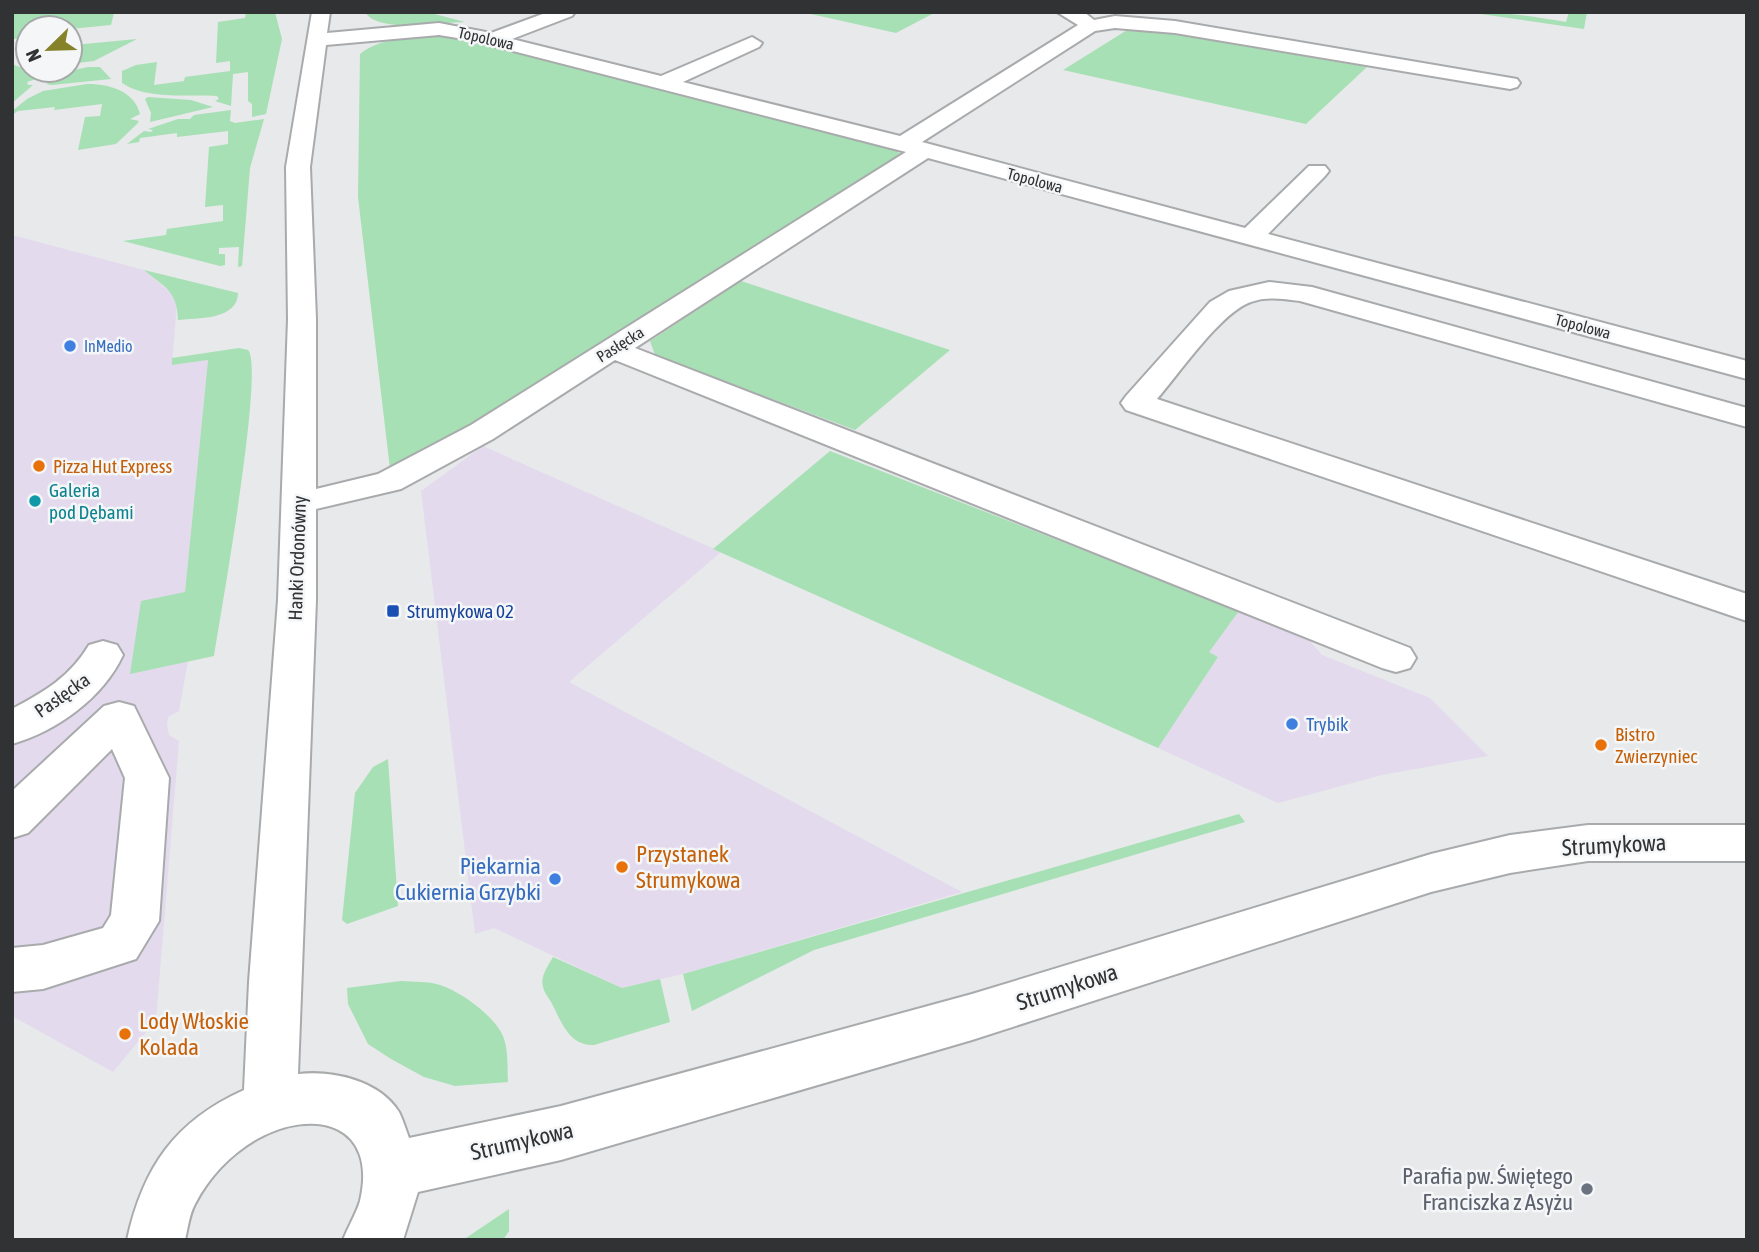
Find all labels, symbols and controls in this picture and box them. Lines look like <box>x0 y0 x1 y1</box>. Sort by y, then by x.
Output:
north arrow <box>14 14 84 84</box>
street label: Topolowa <box>456 23 516 54</box>
text: N <box>21 46 46 65</box>
street label: Topolowa <box>1005 164 1065 197</box>
street label: Topolowa <box>1553 310 1613 343</box>
street label: Pasłęcka <box>593 323 647 366</box>
place label: InMedio <box>84 337 133 355</box>
marker: InMedio <box>62 338 78 354</box>
place label: Pizza Hut Express <box>53 455 172 477</box>
marker: Pizza Hut Express <box>31 458 47 474</box>
place label: Galeria pod Dębami <box>49 479 134 523</box>
marker: Galeria pod Dębami <box>27 493 43 509</box>
street label: Hanki Ordonówny <box>284 495 310 621</box>
place label: Strumykowa 02 <box>407 600 514 622</box>
marker: Strumykowa 02 <box>385 603 401 619</box>
street label: Pasłęcka <box>30 668 94 722</box>
place label: Trybik <box>1306 713 1349 735</box>
marker: Trybik <box>1284 716 1300 732</box>
place label: Bistro Zwierzyniec <box>1615 723 1698 767</box>
marker: Bistro Zwierzyniec <box>1593 737 1609 753</box>
street label: Strumykowa <box>1561 829 1667 861</box>
place label: Przystanek Strumykowa <box>636 841 741 893</box>
place label: Piekarnia Cukiernia Grzybki <box>395 853 541 905</box>
marker: Przystanek Strumykowa <box>614 859 630 875</box>
marker: Piekarnia Cukiernia Grzybki <box>547 871 563 887</box>
street label: Strumykowa <box>1013 958 1121 1016</box>
place label: Lody Włoskie Kolada <box>139 1008 249 1060</box>
marker: Lody Włoskie Kolada <box>117 1026 133 1042</box>
street label: Strumykowa <box>468 1117 576 1165</box>
place label: Parafia pw. Świętego Franciszka z Asyżu <box>1402 1163 1573 1215</box>
marker: Parafia pw. Świętego Franciszka z Asyżu <box>1579 1181 1595 1197</box>

